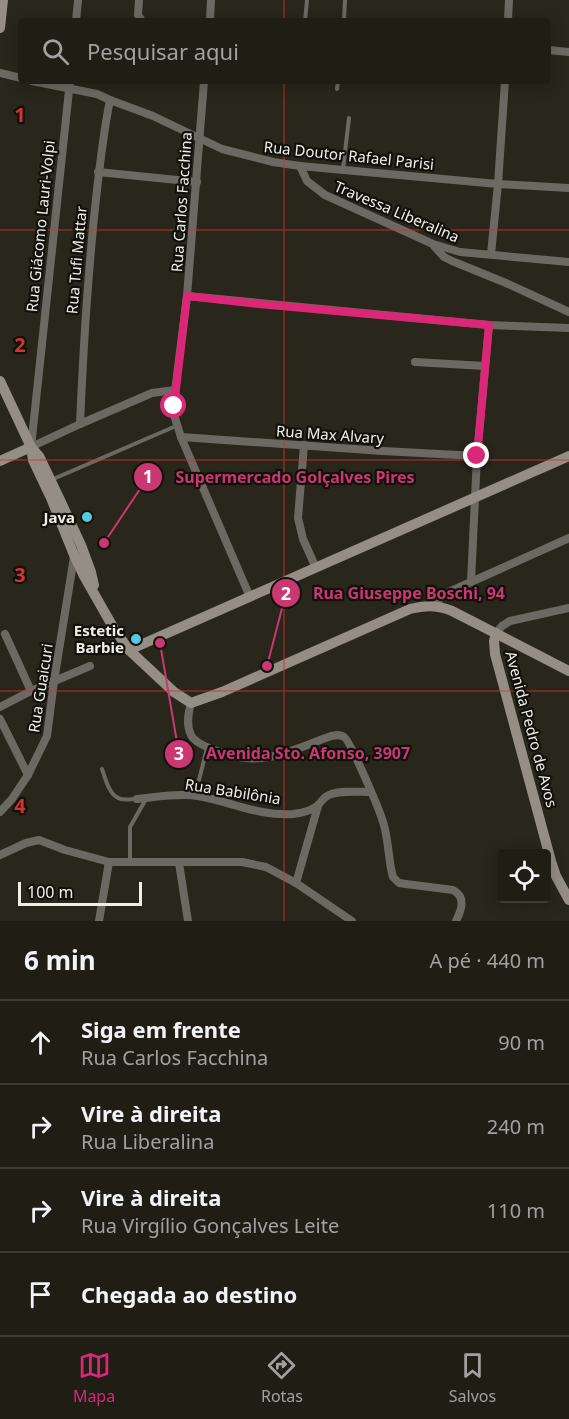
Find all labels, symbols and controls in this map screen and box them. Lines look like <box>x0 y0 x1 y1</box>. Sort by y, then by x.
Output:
search box <box>18 18 551 84</box>
icon: search <box>39 35 72 68</box>
text: Pesquisar aqui <box>87 36 239 66</box>
text: 1 <box>14 101 26 128</box>
street label: Rua Carlos Facchina <box>166 131 196 273</box>
street label: Rua Doutor Rafael Parisi <box>263 136 435 174</box>
street label: Rua Giácomo Lauri-Volpi <box>21 139 59 313</box>
street label: Travessa Liberalina <box>331 176 463 246</box>
street label: Rua Tufi Mattar <box>61 205 91 315</box>
text: 2 <box>14 331 26 358</box>
route start <box>160 392 186 418</box>
street label: Rua Max Alvary <box>275 420 385 448</box>
route end <box>463 442 489 468</box>
callout: Supermercado Golçalves Pires <box>133 460 426 494</box>
text: 1 <box>143 464 153 488</box>
text: Supermercado Golçalves Pires <box>175 466 415 488</box>
place label: Java <box>41 507 75 527</box>
marker: Java <box>80 510 94 524</box>
text: 3 <box>14 561 26 588</box>
callout: Rua Giuseppe Boschi, 94 <box>271 576 517 610</box>
text: 2 <box>281 581 291 605</box>
text: Rua Giuseppe Boschi, 94 <box>313 582 505 604</box>
place label: Estetic Barbie <box>74 620 124 657</box>
marker: Estetic Barbie <box>129 632 143 646</box>
street label: Rua Guaicuri <box>23 642 57 734</box>
street label: Avenida Pedro de Avos <box>502 649 562 809</box>
callout: Avenida Sto. Afonso, 3907 <box>164 737 422 771</box>
text: 3 <box>174 741 184 765</box>
text: Avenida Sto. Afonso, 3907 <box>206 742 410 764</box>
street label: Rua Babilônia <box>184 774 282 808</box>
text: 4 <box>14 792 26 819</box>
map controls <box>497 849 551 903</box>
button: locate <box>497 849 551 903</box>
scale bar <box>18 879 142 906</box>
text: 100 m <box>27 881 74 903</box>
text: 6 min <box>24 942 96 978</box>
text: A pé · 440 m <box>429 947 545 974</box>
text: Siga em frente <box>81 1014 241 1044</box>
icon: ahead <box>24 1026 57 1059</box>
text: 90 m <box>498 1029 545 1056</box>
text: Rua Carlos Facchina <box>81 1044 268 1071</box>
text: Vire à direita <box>81 1098 221 1128</box>
icon: right <box>24 1110 57 1143</box>
text: 240 m <box>487 1113 545 1140</box>
text: Rua Liberalina <box>81 1128 214 1155</box>
text: Vire à direita <box>81 1182 221 1212</box>
icon: right <box>24 1194 57 1227</box>
text: 110 m <box>487 1197 545 1224</box>
text: Rua Virgílio Gonçalves Leite <box>81 1212 339 1239</box>
icon: arrive <box>24 1278 57 1311</box>
text: Chegada ao destino <box>81 1279 297 1309</box>
tab: Mapa <box>73 1349 115 1407</box>
tab: Rotas <box>261 1349 303 1407</box>
tab: Salvos <box>449 1349 496 1407</box>

